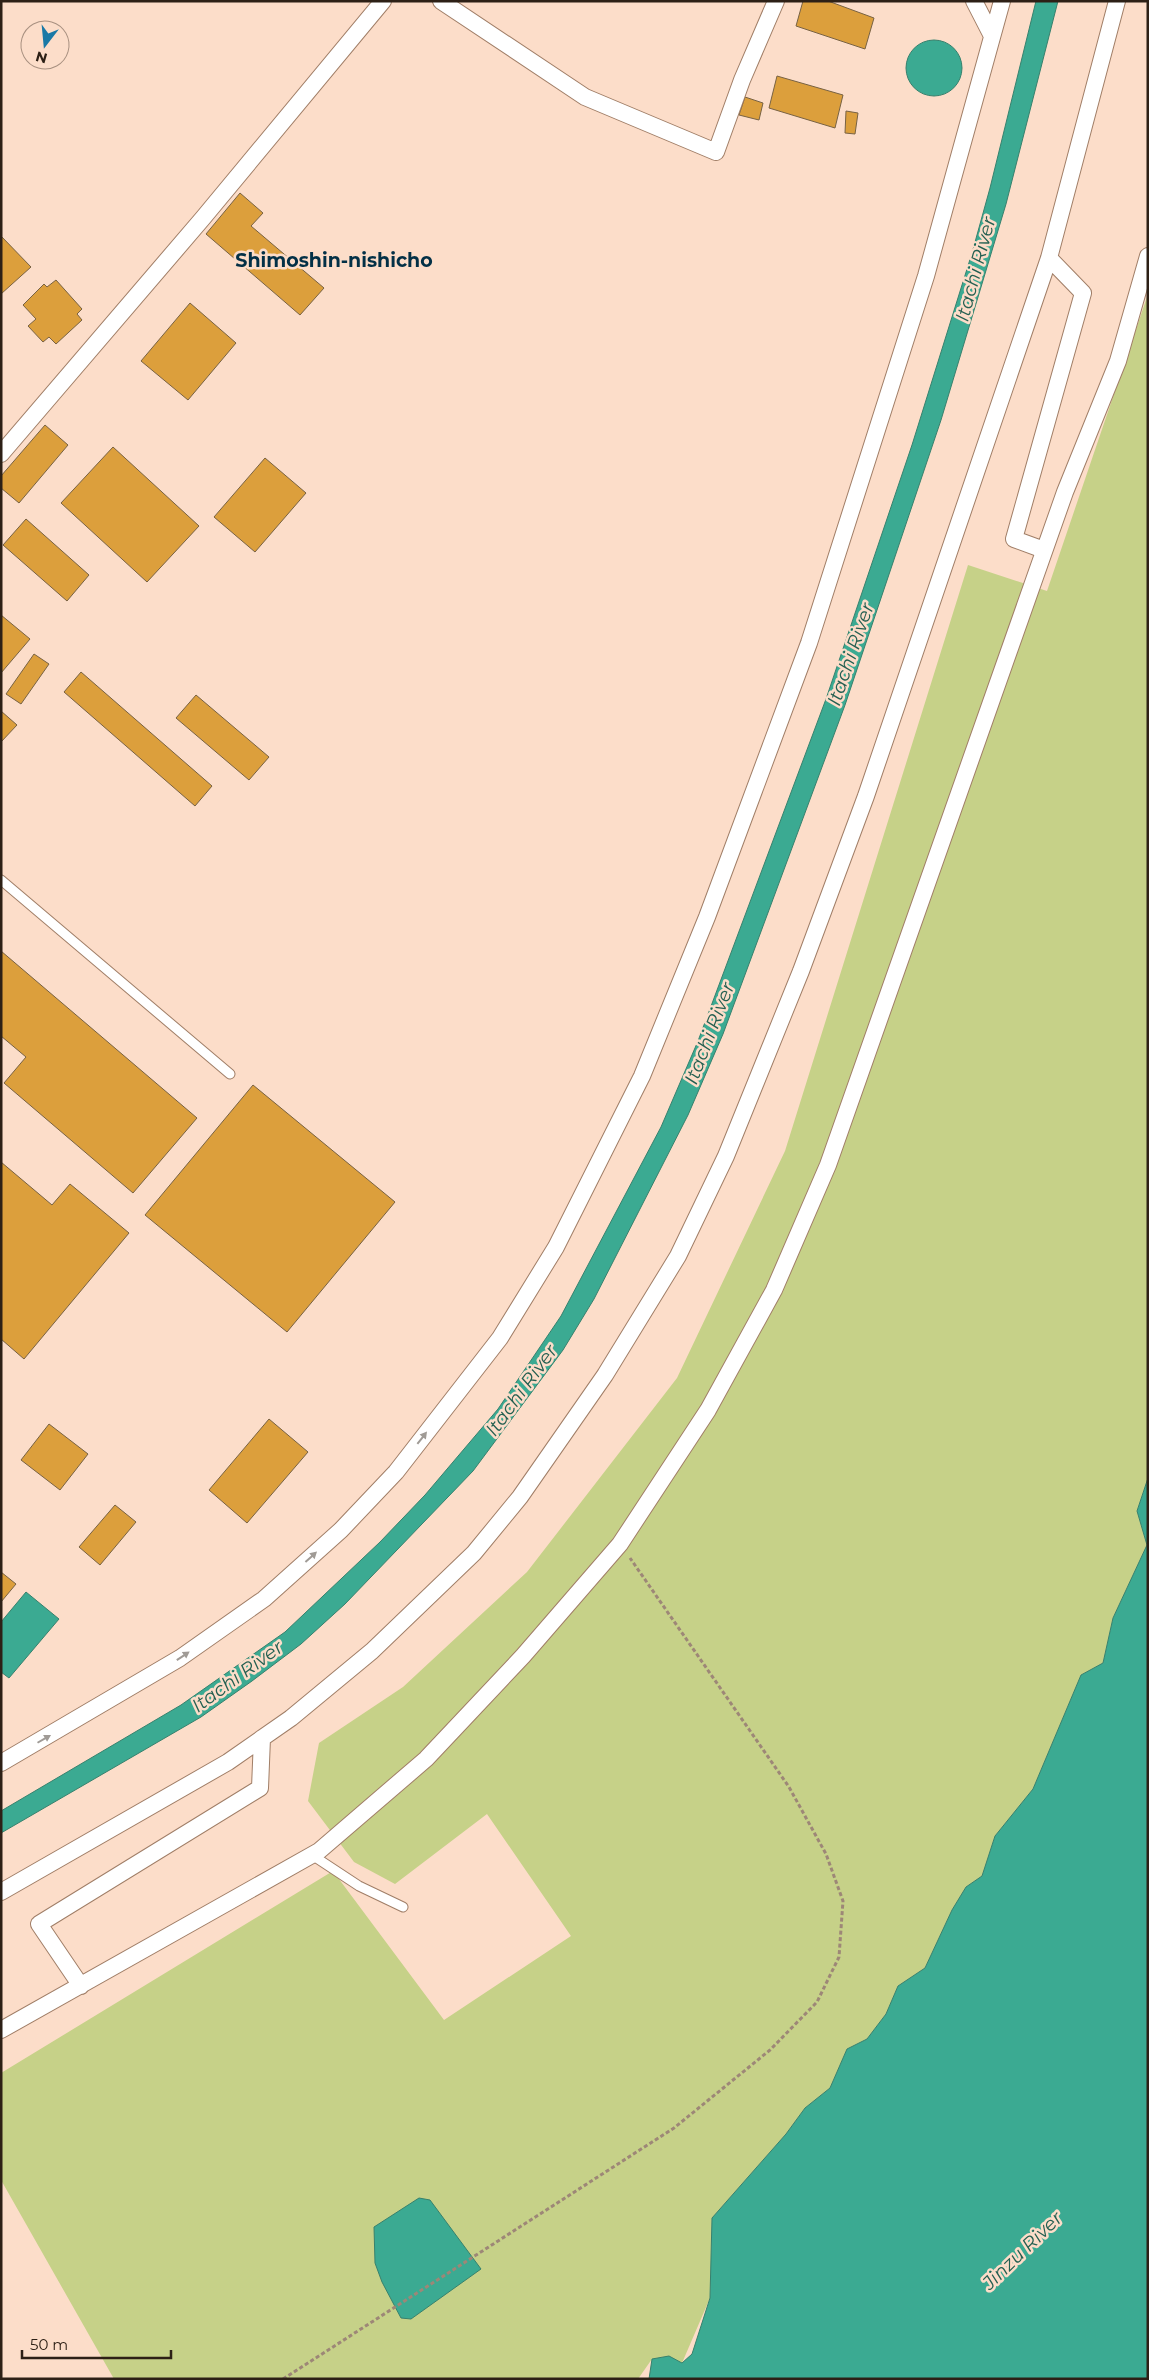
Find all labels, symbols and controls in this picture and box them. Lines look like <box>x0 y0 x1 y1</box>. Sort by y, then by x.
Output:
north arrow <box>20 20 70 70</box>
text: N <box>33 47 49 68</box>
water label: Itachi River <box>950 214 1001 324</box>
district label: Shimoshin-nishicho <box>235 249 433 272</box>
water label: Itachi River <box>822 599 879 709</box>
water label: Itachi River <box>679 979 740 1087</box>
water label: Itachi River <box>481 1340 563 1441</box>
one-way arrow <box>417 1432 428 1445</box>
one-way arrow <box>305 1551 318 1562</box>
water label: Itachi River <box>187 1635 288 1717</box>
one-way arrow <box>176 1651 190 1661</box>
one-way arrow <box>37 1735 50 1744</box>
water label: Jinzu River <box>977 2206 1068 2295</box>
scale bar <box>22 2328 171 2360</box>
text: 50 m <box>30 2335 68 2354</box>

